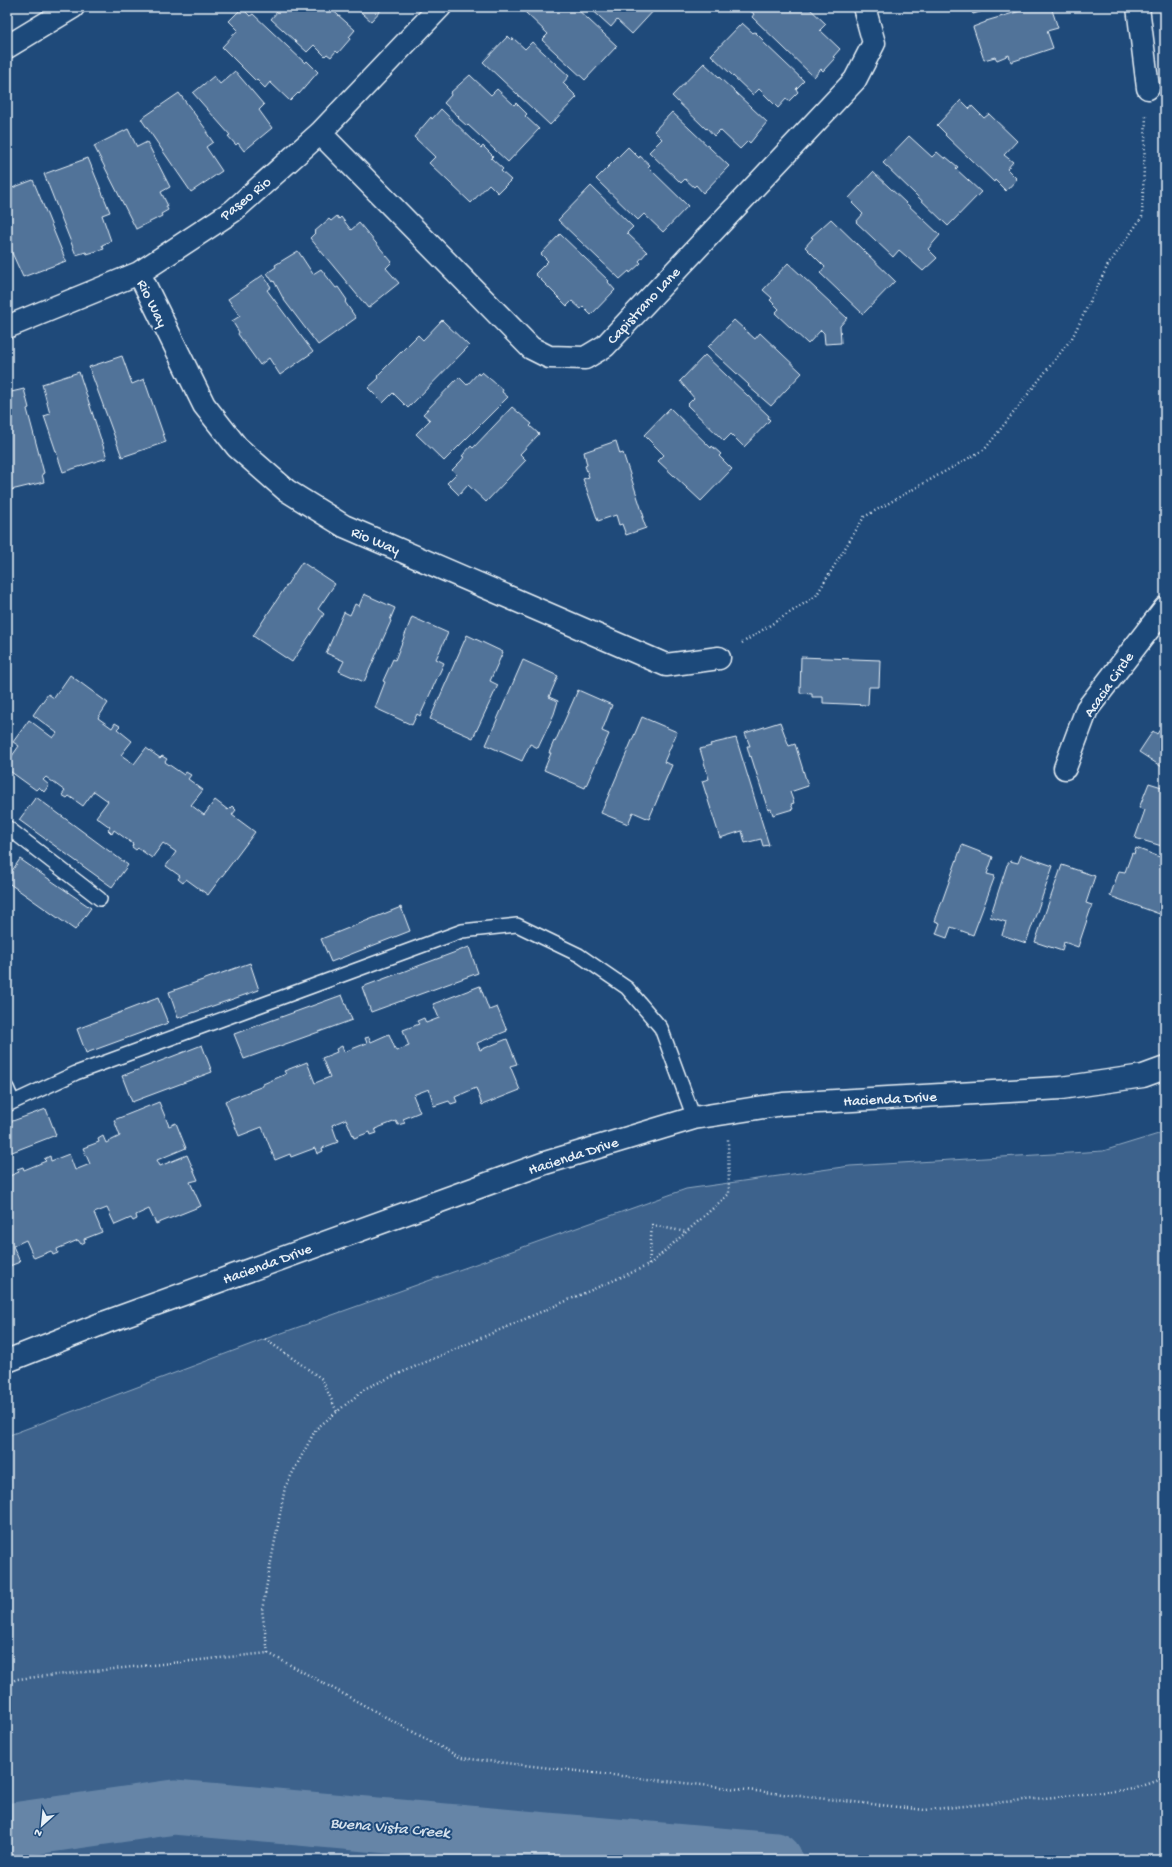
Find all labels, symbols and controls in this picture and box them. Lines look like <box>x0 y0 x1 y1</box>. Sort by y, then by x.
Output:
street label: Paseo Rio <box>216 174 275 226</box>
street label: Capistrano Lane <box>604 264 685 349</box>
street label: Rio Way <box>132 277 171 331</box>
street label: Rio Way <box>348 524 403 560</box>
street label: Acacia Circle <box>1081 649 1139 721</box>
street label: Hacienda Drive <box>843 1089 937 1111</box>
street label: Hacienda Drive <box>526 1134 621 1180</box>
street label: Hacienda Drive <box>221 1240 315 1289</box>
north arrow <box>22 1805 62 1845</box>
water label: Buena Vista Creek <box>329 1815 452 1844</box>
text: N <box>32 1825 44 1839</box>

